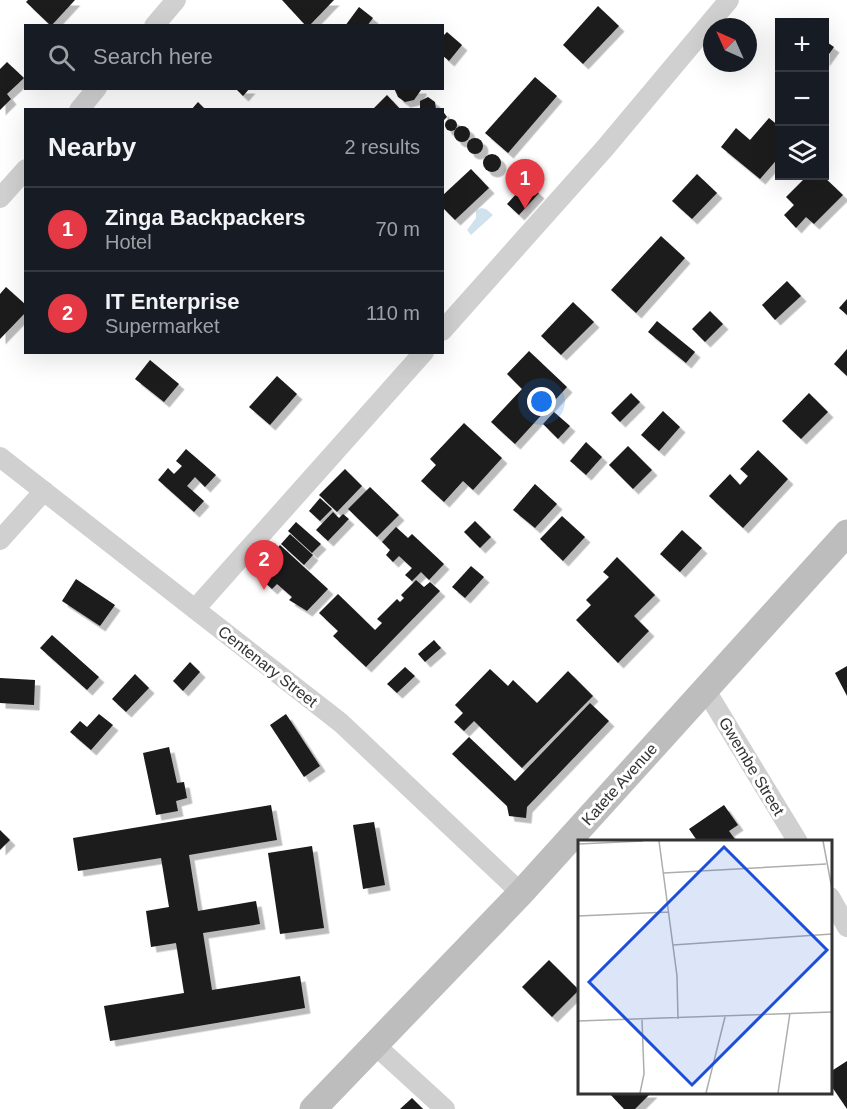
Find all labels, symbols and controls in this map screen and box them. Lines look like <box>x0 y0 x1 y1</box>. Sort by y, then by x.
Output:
north arrow <box>703 18 757 72</box>
map controls <box>775 18 829 180</box>
button: + <box>775 18 829 72</box>
search box <box>24 24 444 90</box>
icon: search <box>45 41 78 74</box>
text: Search here <box>93 44 213 69</box>
button: − <box>775 72 829 126</box>
button: layers <box>775 126 829 180</box>
text: Nearby <box>48 132 136 162</box>
text: 2 results <box>344 136 420 158</box>
pin: 1 <box>506 160 544 209</box>
text: Zinga Backpackers <box>105 205 306 230</box>
text: 1 <box>62 218 73 240</box>
text: 70 m <box>376 218 420 240</box>
text: Hotel <box>105 231 152 253</box>
text: IT Enterprise <box>105 289 239 314</box>
text: 2 <box>62 302 73 324</box>
text: 110 m <box>366 302 420 324</box>
text: Supermarket <box>105 315 220 337</box>
your location <box>527 387 556 416</box>
pin: 2 <box>244 540 284 590</box>
street label: Centenary Street <box>215 622 321 711</box>
street label: Gwembe Street <box>716 714 788 819</box>
street label: Katete Avenue <box>578 740 660 829</box>
inset map <box>578 840 832 1094</box>

